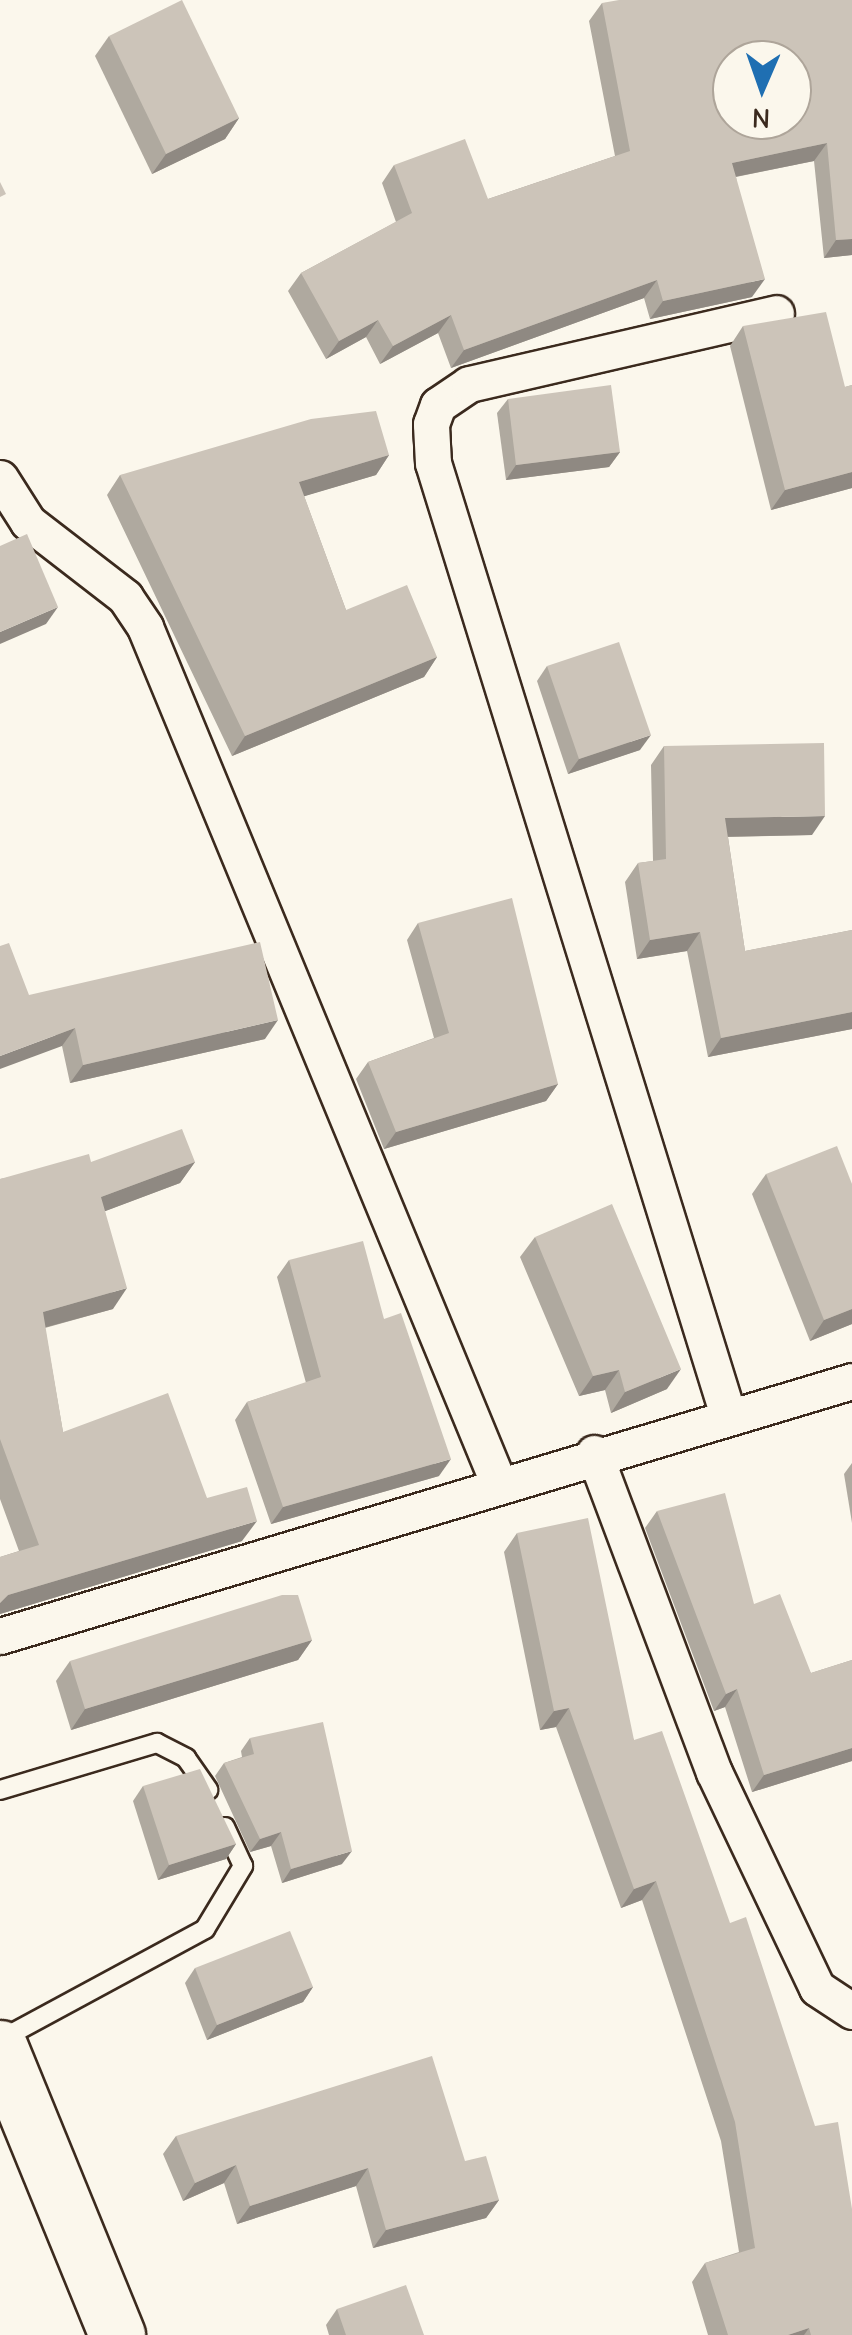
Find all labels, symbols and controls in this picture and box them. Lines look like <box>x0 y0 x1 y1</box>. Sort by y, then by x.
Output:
north arrow <box>712 40 812 140</box>
text: N <box>751 102 771 134</box>

